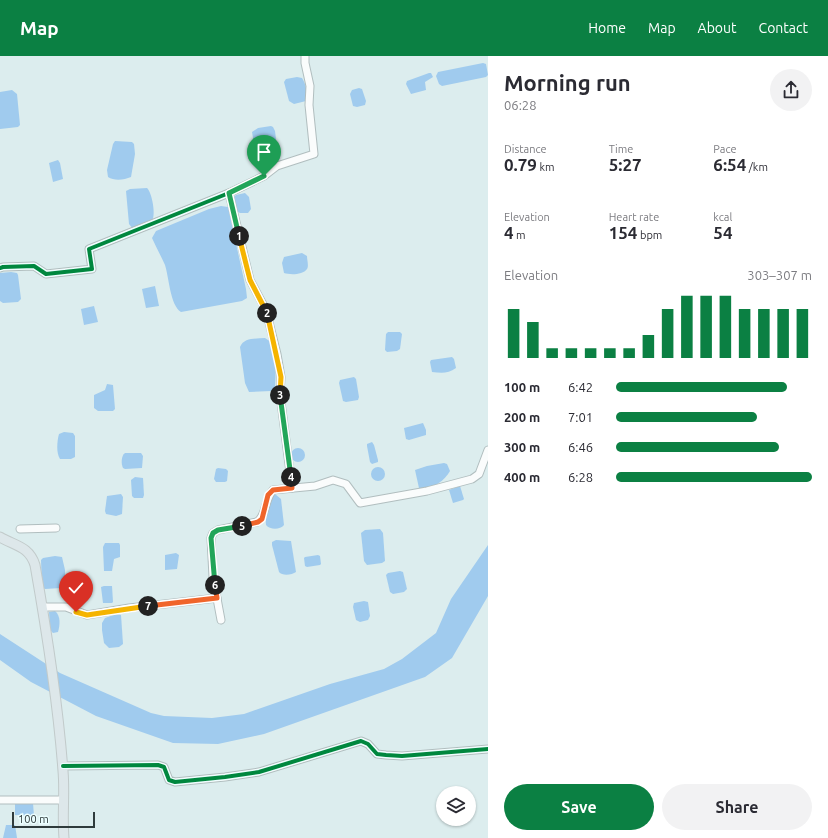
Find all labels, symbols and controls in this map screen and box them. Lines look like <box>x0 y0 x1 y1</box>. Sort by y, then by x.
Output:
text: Map <box>20 17 59 39</box>
text: Home <box>588 20 626 36</box>
text: Map <box>648 20 676 36</box>
text: About <box>698 20 737 36</box>
text: Contact <box>759 20 808 36</box>
button: share <box>770 69 812 111</box>
text: Morning run <box>504 70 631 95</box>
text: 06:28 <box>504 98 537 112</box>
pin <box>247 135 281 176</box>
icon: arrive <box>253 141 275 163</box>
text: Distance <box>504 143 547 155</box>
text: Time <box>609 143 633 155</box>
text: Pace <box>713 143 737 155</box>
text: 0.79 <box>504 155 537 174</box>
text: 5:27 <box>609 155 642 174</box>
text: 6:54 <box>713 155 746 174</box>
text: km <box>537 161 555 173</box>
text: /km <box>746 161 768 173</box>
text: Elevation <box>504 211 550 223</box>
text: Heart rate <box>609 211 659 223</box>
text: kcal <box>713 211 732 223</box>
text: 4 <box>504 223 514 242</box>
text: 154 <box>609 223 637 242</box>
text: 54 <box>713 223 733 242</box>
pin: 1 <box>229 226 249 246</box>
text: m <box>514 229 526 241</box>
text: bpm <box>637 229 662 241</box>
text: 1 <box>236 230 242 242</box>
text: Elevation <box>504 268 558 282</box>
text: 303–307 m <box>747 268 812 282</box>
pin: 2 <box>257 303 277 323</box>
text: 2 <box>264 307 270 319</box>
text: 100 m <box>504 380 540 394</box>
text: 6:42 <box>568 380 593 394</box>
pin: 3 <box>270 385 290 405</box>
text: 3 <box>277 389 283 401</box>
text: 200 m <box>504 410 540 424</box>
text: 7:01 <box>568 410 593 424</box>
text: 300 m <box>504 440 540 454</box>
text: 6:46 <box>568 440 593 454</box>
pin: 4 <box>281 467 301 487</box>
text: 400 m <box>504 470 540 484</box>
text: 6:28 <box>568 470 593 484</box>
text: 4 <box>288 471 294 483</box>
pin: 5 <box>232 516 252 536</box>
text: 5 <box>239 520 245 532</box>
pin <box>59 571 93 612</box>
pin: 6 <box>205 575 225 595</box>
icon: check <box>65 577 87 599</box>
text: 6 <box>212 579 218 591</box>
pin: 7 <box>138 596 158 616</box>
text: 7 <box>145 600 151 612</box>
button: Save <box>504 784 654 830</box>
button: Share <box>662 784 812 830</box>
map controls <box>436 786 476 826</box>
button: layers <box>436 786 476 826</box>
scale bar <box>12 810 95 829</box>
text: 100 m <box>18 813 49 825</box>

